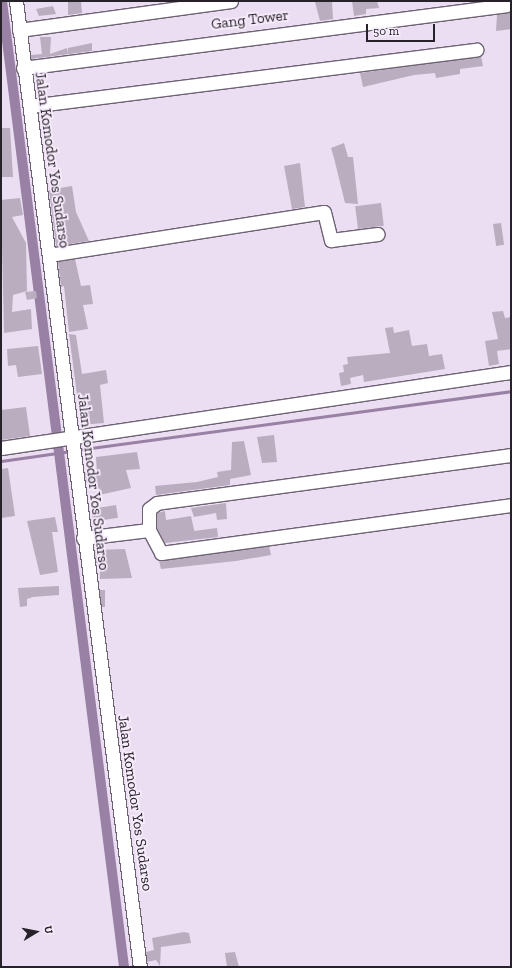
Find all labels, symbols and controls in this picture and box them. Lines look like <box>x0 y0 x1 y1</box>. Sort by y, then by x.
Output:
street label: Gang Tower <box>210 6 290 34</box>
scale bar <box>368 16 437 42</box>
text: 50 m <box>373 24 399 38</box>
street label: Jalan Komodor Yos Sudarso <box>31 70 73 250</box>
street label: Jalan Komodor Yos Sudarso <box>73 392 113 572</box>
street label: Jalan Komodor Yos Sudarso <box>114 713 156 893</box>
north arrow <box>16 912 56 952</box>
text: U <box>41 925 55 935</box>

